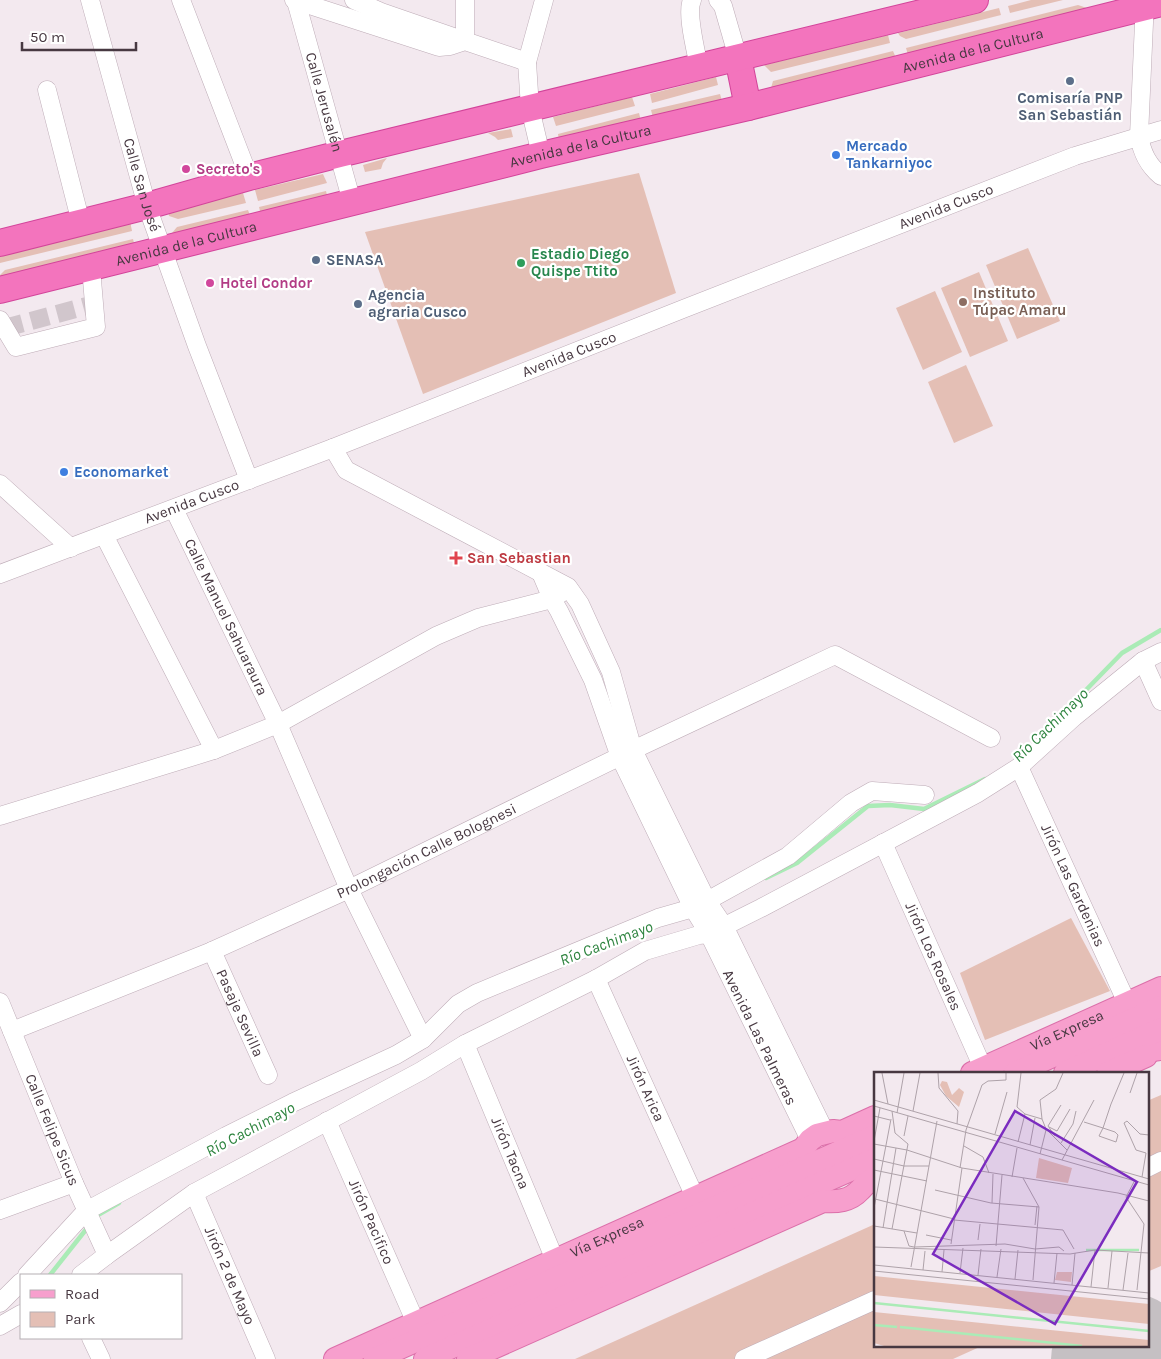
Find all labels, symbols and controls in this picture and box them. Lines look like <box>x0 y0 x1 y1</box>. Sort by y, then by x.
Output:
scale bar <box>22 20 136 52</box>
street label: Avenida de la Cultura <box>900 24 1045 77</box>
text: 50 m <box>30 28 65 46</box>
street label: Calle Jerusalén <box>302 50 347 154</box>
marker: Comisaría PNP San Sebastián <box>1064 75 1076 87</box>
place label: Comisaría PNP San Sebastián <box>1017 89 1123 124</box>
street label: Avenida de la Cultura <box>508 121 653 171</box>
street label: Calle San José <box>120 136 164 234</box>
place label: Mercado Tankarniyoc <box>846 137 933 172</box>
marker: Mercado Tankarniyoc <box>830 149 842 161</box>
place label: Secreto's <box>196 160 260 178</box>
marker: Secreto's <box>180 163 192 175</box>
street label: Avenida Cusco <box>896 180 996 233</box>
street label: Avenida de la Cultura <box>114 217 259 270</box>
place label: Estadio Diego Quispe Ttito <box>531 245 629 280</box>
place label: SENASA <box>326 251 384 269</box>
marker: SENASA <box>310 254 322 266</box>
marker: Estadio Diego Quispe Ttito <box>515 257 527 269</box>
place label: Hotel Condor <box>220 274 312 292</box>
marker: Hotel Condor <box>204 277 216 289</box>
place label: Instituto Túpac Amaru <box>973 284 1066 319</box>
place label: Agencia agraria Cusco <box>368 286 467 321</box>
marker: Instituto Túpac Amaru <box>957 296 969 308</box>
marker: Agencia agraria Cusco <box>352 298 364 310</box>
street label: Avenida Cusco <box>519 327 619 381</box>
place label: Economarket <box>74 463 169 481</box>
marker: Economarket <box>58 466 70 478</box>
street label: Avenida Cusco <box>142 475 242 528</box>
street label: Calle Manuel Sahuaraura <box>181 536 272 698</box>
place label: San Sebastian <box>467 549 571 567</box>
marker: San Sebastian <box>449 551 463 565</box>
water label: Río Cachimayo <box>1008 684 1092 766</box>
street label: Prolongación Calle Bolognesi <box>334 800 519 902</box>
street label: Jirón Las Gardenias <box>1037 821 1109 950</box>
street label: Jirón Los Rosales <box>901 899 965 1013</box>
water label: Río Cachimayo <box>557 917 655 969</box>
street label: Pasaje Sevilla <box>212 966 268 1060</box>
street label: Avenida Las Palmeras <box>719 967 800 1108</box>
street label: Vía Expresa <box>1027 1006 1107 1055</box>
street label: Jirón Arica <box>623 1052 669 1124</box>
street label: Calle Felipe Sicus <box>21 1071 83 1188</box>
inset map <box>874 1072 1148 1346</box>
water label: Río Cachimayo <box>202 1098 298 1160</box>
street label: Jirón Tacna <box>487 1114 533 1192</box>
street label: Jirón Pacifico <box>345 1176 398 1267</box>
street label: Vía Expresa <box>567 1213 647 1261</box>
street label: Jirón 2 de Mayo <box>201 1224 259 1328</box>
legend <box>20 1274 182 1339</box>
text: Road <box>65 1285 100 1303</box>
text: Park <box>65 1310 95 1328</box>

